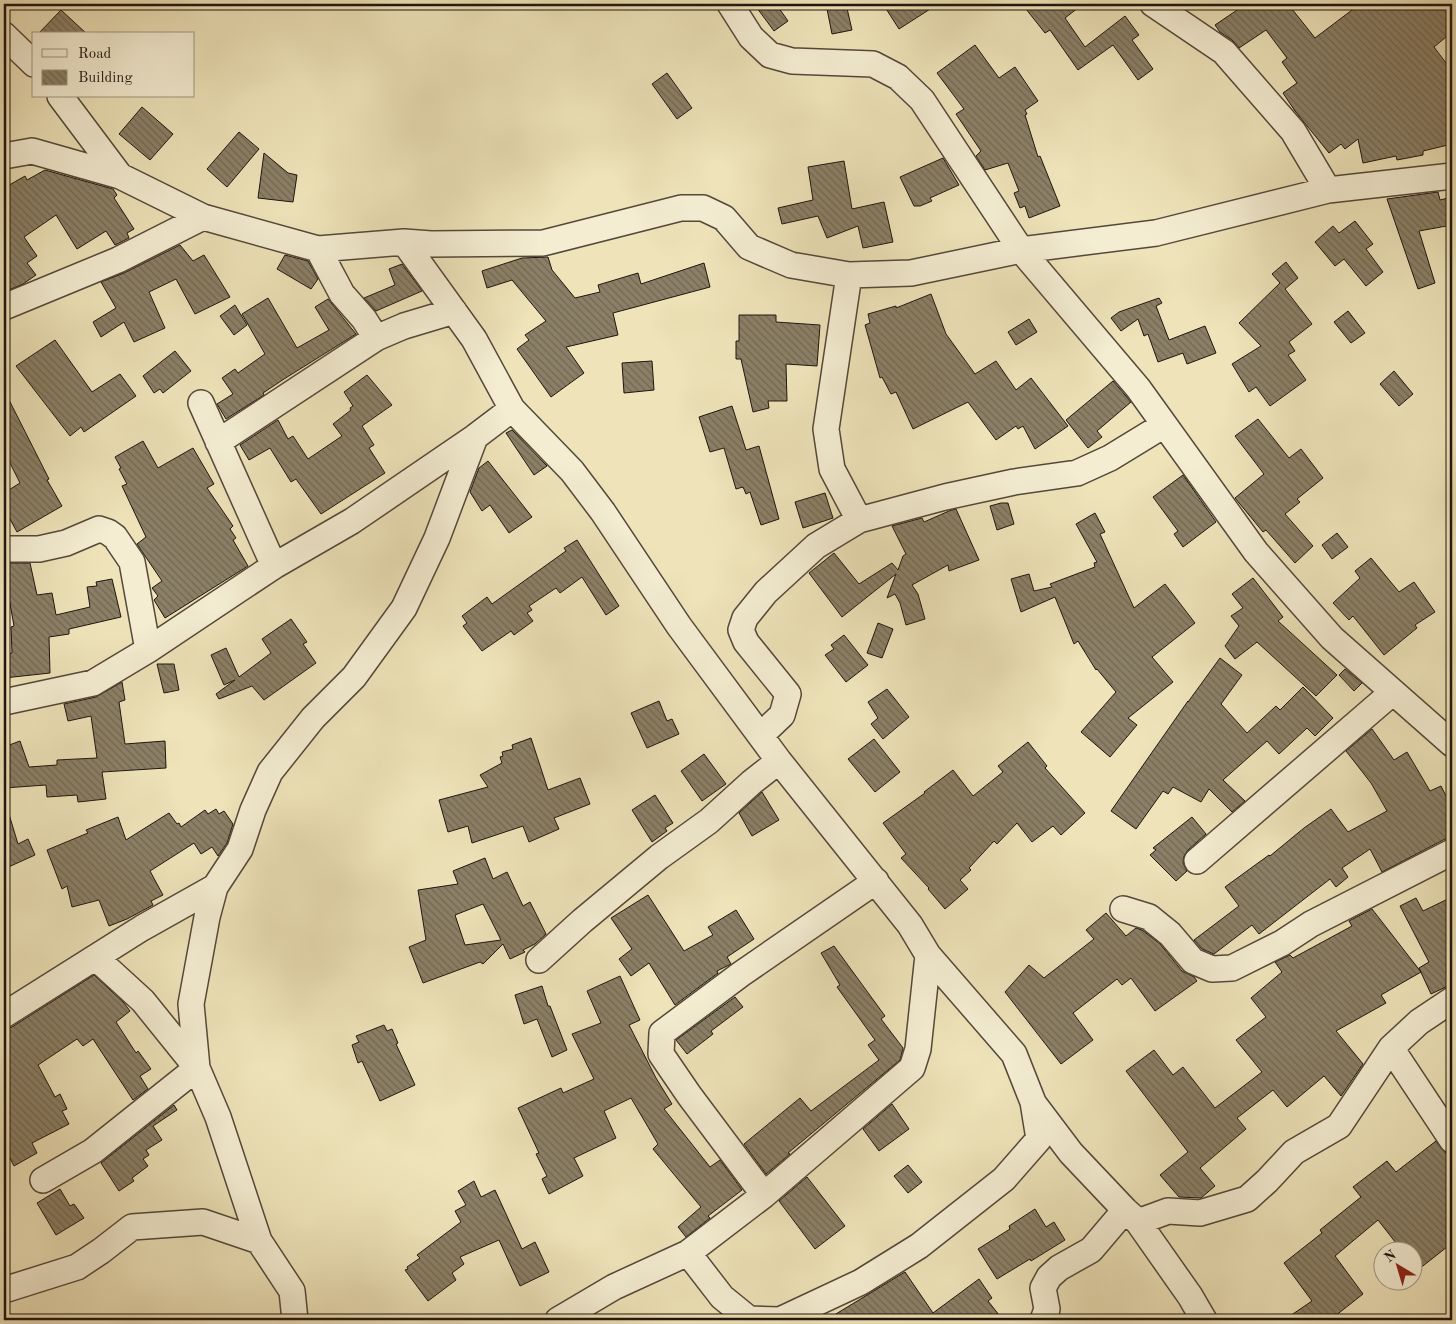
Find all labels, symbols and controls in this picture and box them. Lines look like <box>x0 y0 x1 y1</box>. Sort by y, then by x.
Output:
legend <box>32 32 195 98</box>
text: Road <box>78 47 112 62</box>
text: Building <box>78 71 133 86</box>
north arrow <box>1374 1242 1424 1292</box>
text: N <box>1382 1248 1399 1265</box>

